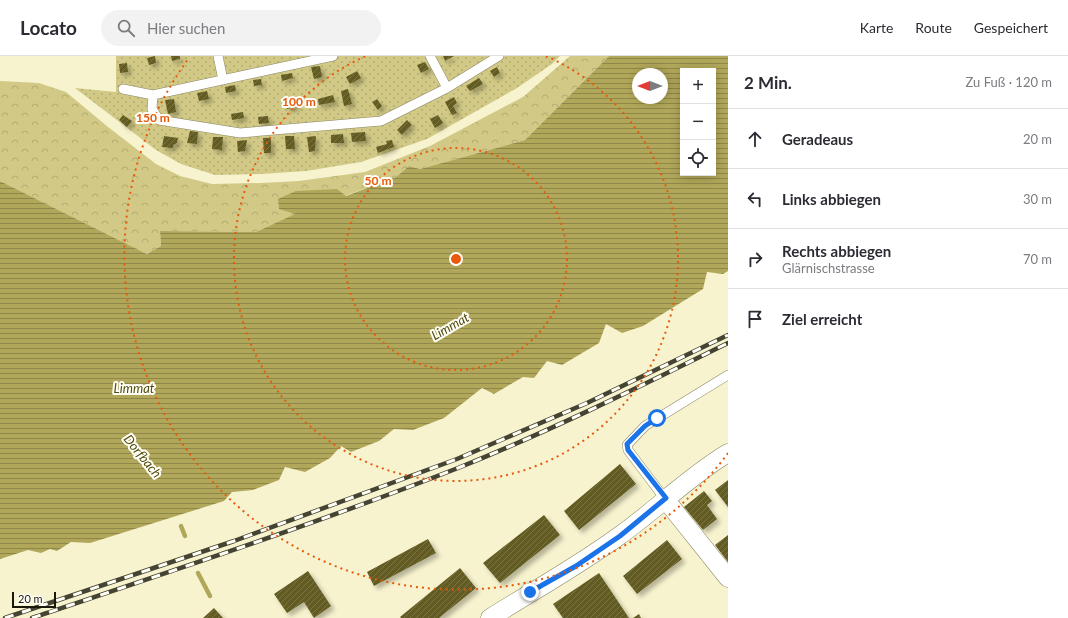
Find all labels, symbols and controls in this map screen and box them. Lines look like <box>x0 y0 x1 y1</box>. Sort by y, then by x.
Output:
search box <box>101 10 381 46</box>
text: Locato <box>20 16 77 39</box>
icon: search <box>115 17 137 39</box>
text: Hier suchen <box>147 19 225 37</box>
text: Karte <box>860 19 893 36</box>
text: Route <box>915 19 952 36</box>
text: Gespeichert <box>974 19 1048 36</box>
north arrow <box>632 68 668 104</box>
map controls <box>680 68 716 176</box>
button: + <box>680 68 716 104</box>
text: 2 Min. <box>744 72 792 93</box>
text: Zu Fuß · 120 m <box>966 74 1052 90</box>
text: 100 m <box>282 94 316 109</box>
button: − <box>680 104 716 140</box>
text: 150 m <box>136 110 170 125</box>
icon: ahead <box>744 128 766 150</box>
text: Geradeaus <box>782 130 853 148</box>
text: 20 m <box>1023 131 1052 147</box>
button: locate <box>680 140 716 176</box>
text: 50 m <box>365 173 391 188</box>
icon: left <box>744 188 766 210</box>
text: Links abbiegen <box>782 190 881 208</box>
text: 30 m <box>1023 191 1052 207</box>
text: Rechts abbiegen <box>782 242 891 260</box>
icon: right <box>744 248 766 270</box>
text: 70 m <box>1023 251 1052 267</box>
centre of rings <box>449 252 463 266</box>
text: Glärnischstrasse <box>782 260 875 276</box>
icon: arrive <box>744 308 766 330</box>
water label: Limmat <box>428 309 472 343</box>
text: Ziel erreicht <box>782 310 862 328</box>
water label: Limmat <box>114 380 155 396</box>
route start <box>648 409 666 427</box>
water label: Dorfbach <box>121 431 165 481</box>
route end <box>521 583 539 601</box>
scale bar <box>12 590 56 609</box>
text: 20 m <box>18 592 43 605</box>

